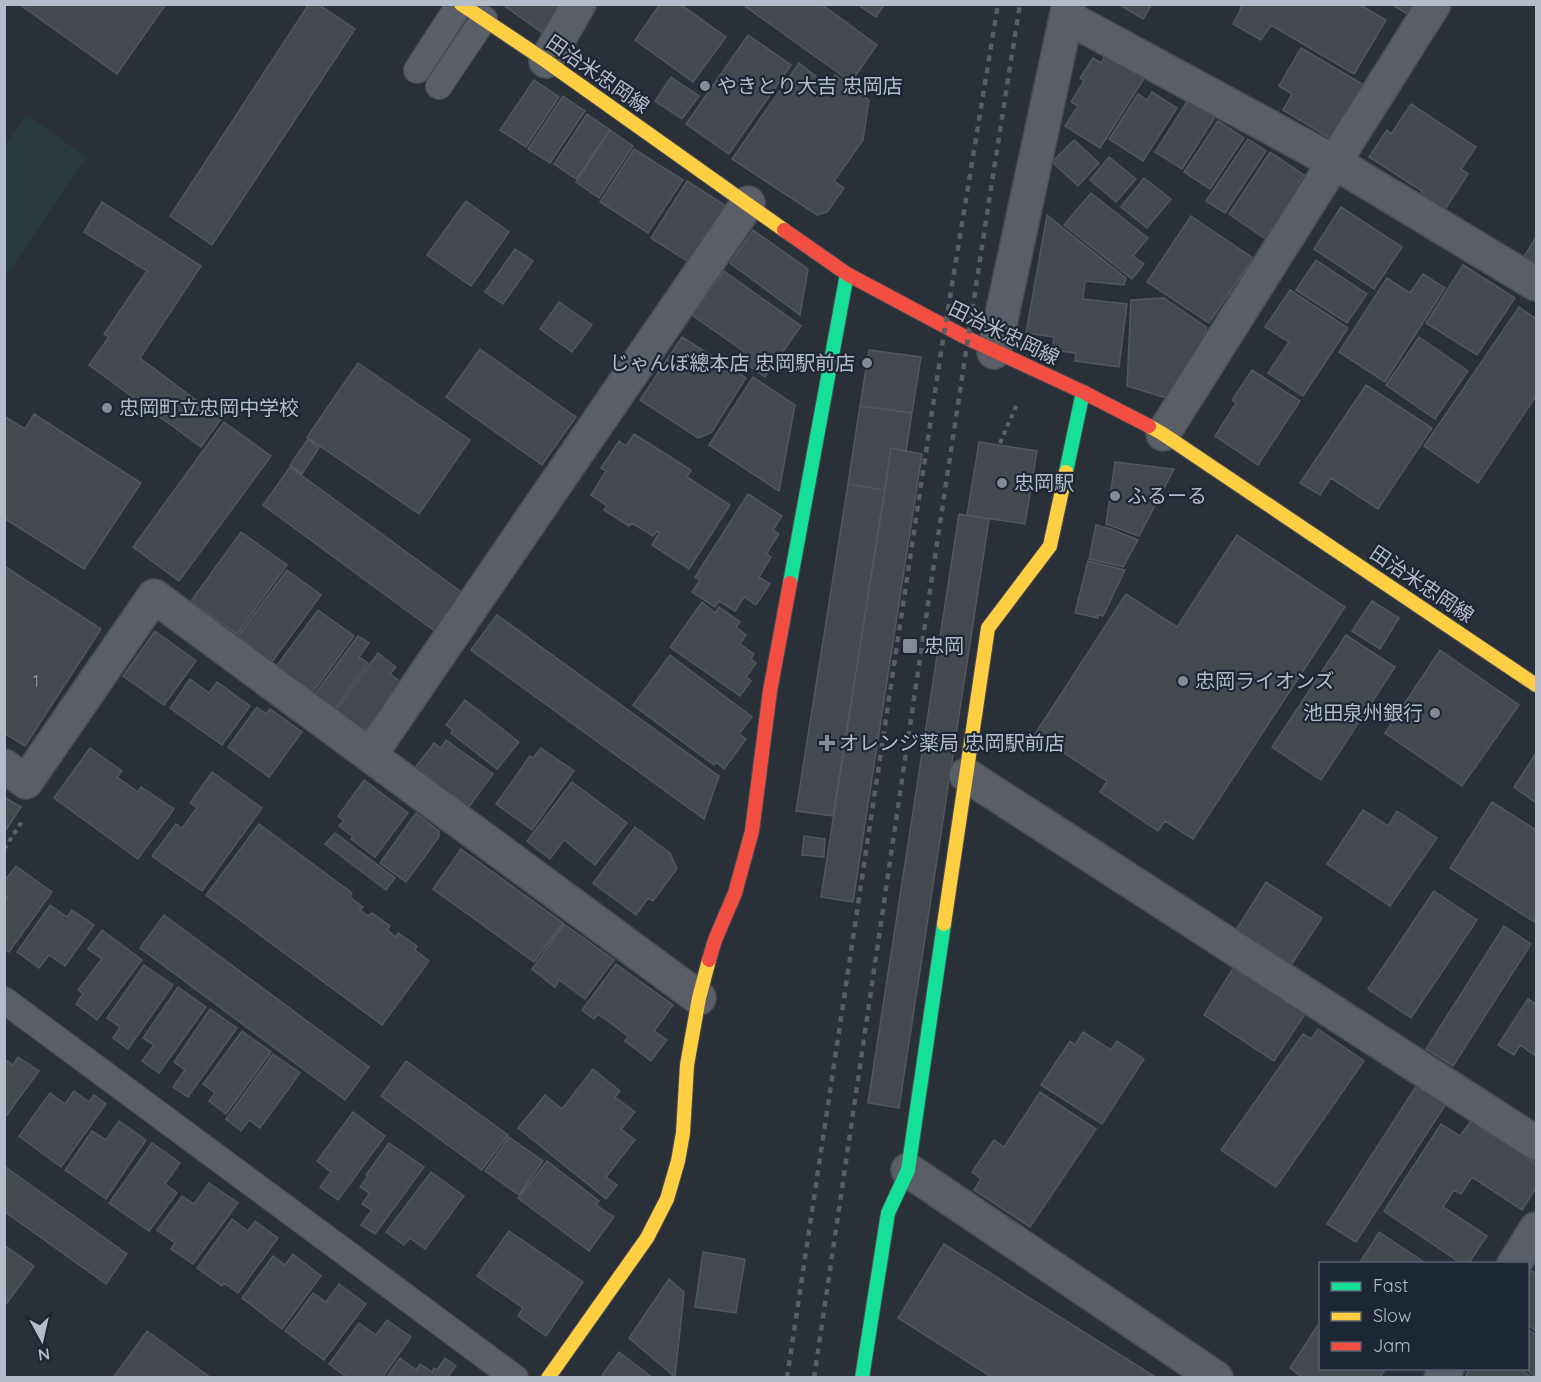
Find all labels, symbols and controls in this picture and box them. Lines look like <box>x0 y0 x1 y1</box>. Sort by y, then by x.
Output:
street label: 田治米忠岡線 <box>542 29 655 118</box>
place label: やきとり大吉 忠岡店 <box>717 73 902 98</box>
marker: やきとり大吉 忠岡店 <box>698 79 712 93</box>
street label: 田治米忠岡線 <box>945 295 1064 370</box>
place label: じゃんぼ總本店 忠岡駅前店 <box>610 350 855 375</box>
marker: じゃんぼ總本店 忠岡駅前店 <box>860 356 874 370</box>
place label: 忠岡町立忠岡中学校 <box>119 395 299 420</box>
marker: 忠岡町立忠岡中学校 <box>100 401 114 415</box>
place label: 忠岡駅 <box>1014 470 1074 495</box>
marker: 忠岡駅 <box>995 476 1009 490</box>
place label: ふるーる <box>1127 483 1207 508</box>
marker: ふるーる <box>1108 489 1122 503</box>
street label: 田治米忠岡線 <box>1366 540 1479 628</box>
place label: 忠岡 <box>924 633 964 658</box>
marker: 忠岡 <box>901 637 919 655</box>
place label: 忠岡ライオンズ <box>1195 668 1335 693</box>
house number: 1 <box>33 671 39 691</box>
marker: 忠岡ライオンズ <box>1176 674 1190 688</box>
place label: 池田泉州銀行 <box>1303 700 1423 725</box>
marker: 池田泉州銀行 <box>1428 706 1442 720</box>
place label: オレンジ薬局 忠岡駅前店 <box>839 730 1064 755</box>
marker: オレンジ薬局 忠岡駅前店 <box>820 736 834 750</box>
legend <box>1319 1262 1529 1370</box>
text: Fast <box>1373 1274 1408 1297</box>
text: Slow <box>1373 1304 1411 1327</box>
north arrow <box>12 1310 72 1370</box>
text: Jam <box>1373 1334 1411 1357</box>
text: N <box>37 1344 51 1366</box>

